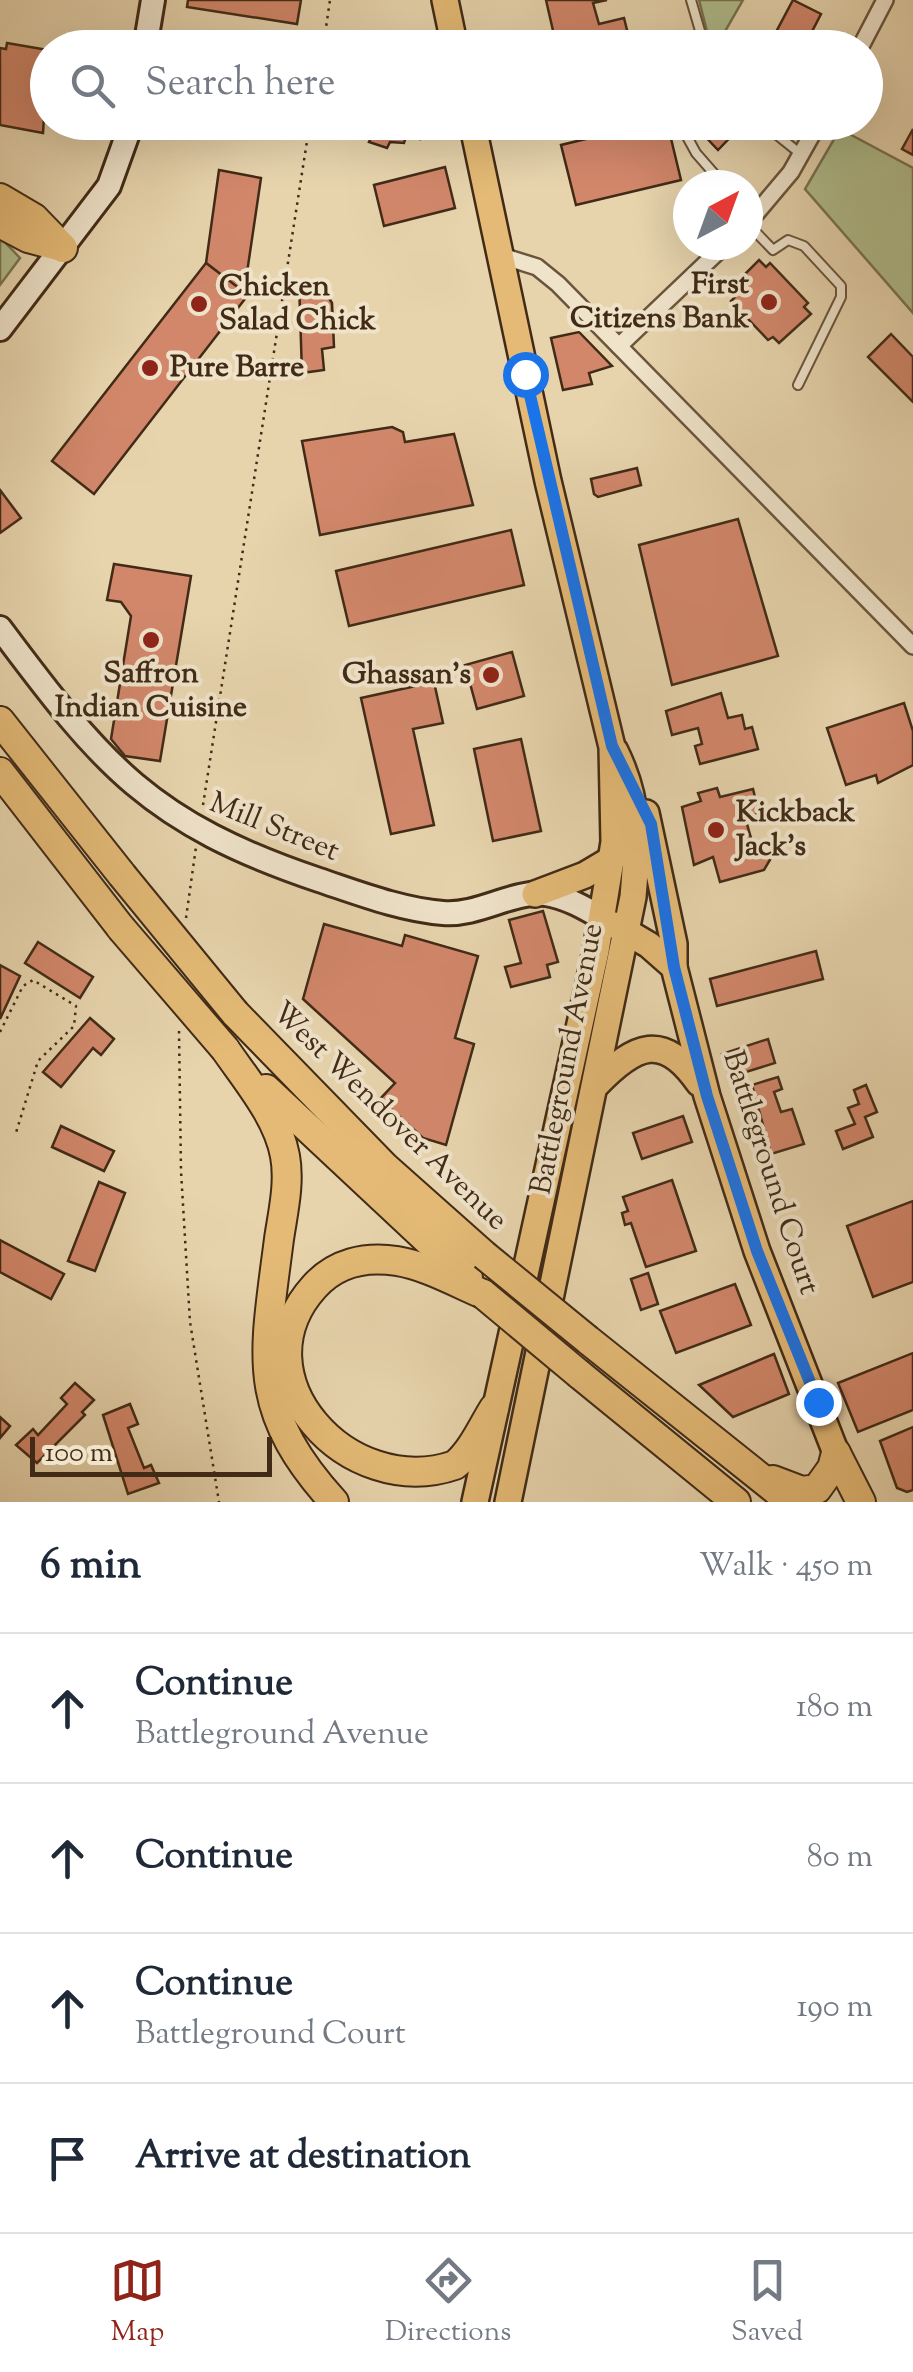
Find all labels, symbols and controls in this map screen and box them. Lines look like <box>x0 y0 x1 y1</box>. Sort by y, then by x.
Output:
search box <box>30 30 883 140</box>
icon: search <box>65 58 120 113</box>
text: Search here <box>145 58 336 112</box>
north arrow <box>673 170 763 260</box>
place label: First Citizens Bank <box>570 264 750 341</box>
place label: Chicken Salad Chick <box>219 266 376 343</box>
marker: First Citizens Bank <box>758 291 780 313</box>
marker: Chicken Salad Chick <box>188 293 210 315</box>
place label: Pure Barre <box>170 347 304 390</box>
route start <box>503 352 549 398</box>
marker: Pure Barre <box>139 357 161 379</box>
marker: Saffron Indian Cuisine <box>140 629 162 651</box>
place label: Saffron Indian Cuisine <box>55 653 247 730</box>
place label: Ghassan's <box>342 654 471 697</box>
marker: Ghassan's <box>480 664 502 686</box>
street label: Mill Street <box>203 782 345 874</box>
place label: Kickback Jack's <box>734 792 856 869</box>
marker: Kickback Jack's <box>705 819 727 841</box>
street label: Battleground Avenue <box>521 920 615 1198</box>
street label: West Wendover Avenue <box>261 993 517 1241</box>
street label: Battleground Court <box>710 1046 830 1300</box>
route end <box>796 1380 842 1426</box>
scale bar <box>30 1432 272 1476</box>
text: 100 m <box>45 1434 113 1474</box>
text: 6 min <box>40 1537 141 1597</box>
text: Walk · 450 m <box>699 1544 873 1590</box>
text: Continue <box>135 1658 293 1712</box>
icon: ahead <box>40 1681 95 1736</box>
text: 180 m <box>796 1685 873 1731</box>
text: Battleground Avenue <box>135 1712 429 1758</box>
icon: ahead <box>40 1831 95 1886</box>
text: Continue <box>135 1831 293 1885</box>
text: 80 m <box>807 1835 873 1881</box>
text: Continue <box>135 1958 293 2012</box>
icon: ahead <box>40 1981 95 2036</box>
text: 190 m <box>797 1985 873 2031</box>
text: Battleground Court <box>135 2012 406 2058</box>
icon: arrive <box>40 2131 95 2186</box>
text: Arrive at destination <box>135 2131 471 2185</box>
tab: Map <box>110 2253 165 2353</box>
tab: Directions <box>385 2253 511 2353</box>
tab: Saved <box>731 2253 803 2353</box>

